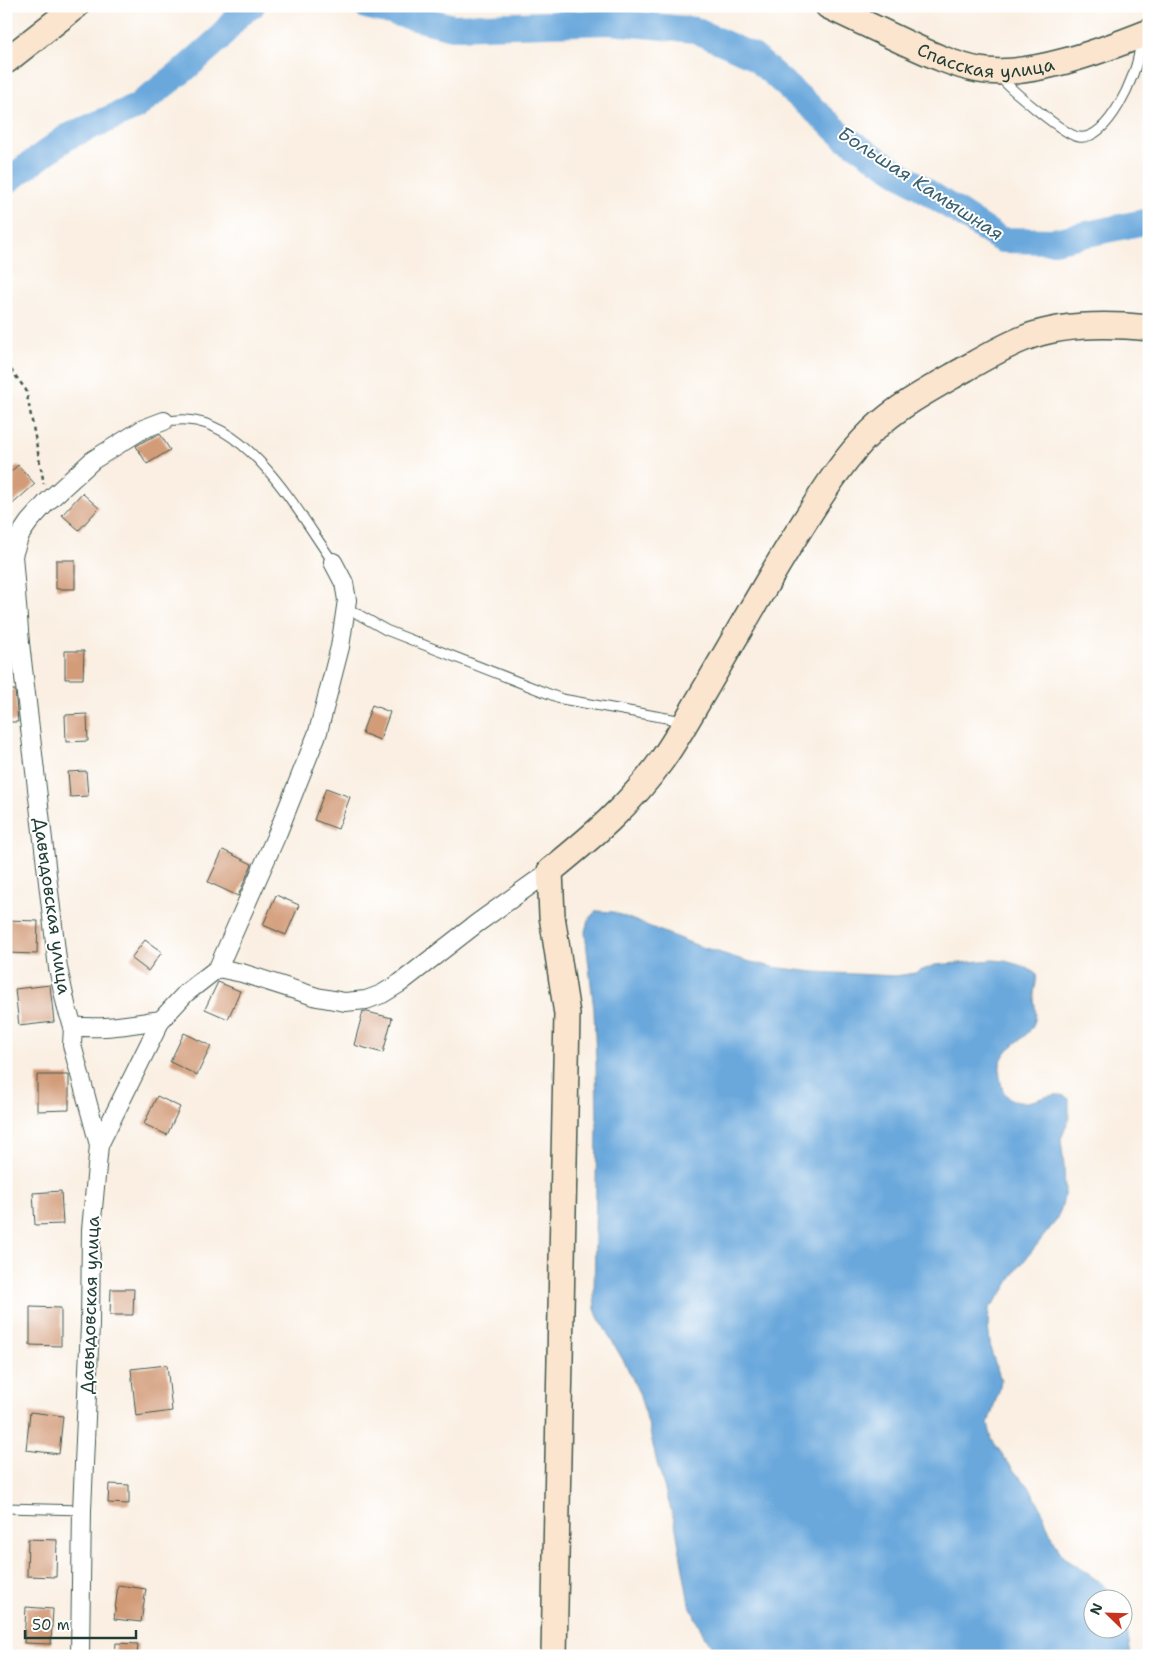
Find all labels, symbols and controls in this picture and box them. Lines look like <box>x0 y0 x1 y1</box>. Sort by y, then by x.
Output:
street label: Спасская улица <box>913 38 1057 84</box>
water label: Большая Камышная <box>833 121 1008 246</box>
street label: Давыдовская улица <box>28 816 76 996</box>
street label: Давыдовская улица <box>75 1215 105 1395</box>
north arrow <box>1082 1590 1132 1640</box>
text: N <box>1086 1600 1106 1618</box>
scale bar <box>25 1607 136 1639</box>
text: 50 m <box>32 1615 70 1635</box>

